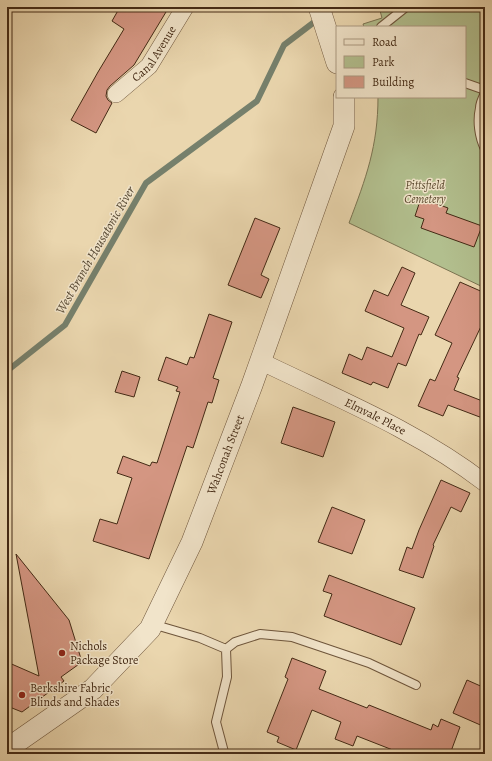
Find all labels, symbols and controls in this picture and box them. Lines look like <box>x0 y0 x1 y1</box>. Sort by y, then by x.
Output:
street label: Canal Avenue <box>128 23 180 85</box>
legend <box>336 26 466 98</box>
text: Road <box>372 34 398 50</box>
text: Park <box>372 54 395 70</box>
text: Building <box>372 74 414 90</box>
park label: Pittsfield Cemetery <box>404 177 447 207</box>
water label: West Branch Housatonic River <box>51 183 139 317</box>
street label: Elmvale Place <box>342 394 409 439</box>
street label: Wahconah Street <box>203 412 248 497</box>
place label: Nichols Package Store <box>70 638 138 668</box>
marker: Nichols Package Store <box>57 648 67 658</box>
place label: Berkshire Fabric, Blinds and Shades <box>30 680 120 710</box>
marker: Berkshire Fabric, Blinds and Shades <box>17 690 27 700</box>

